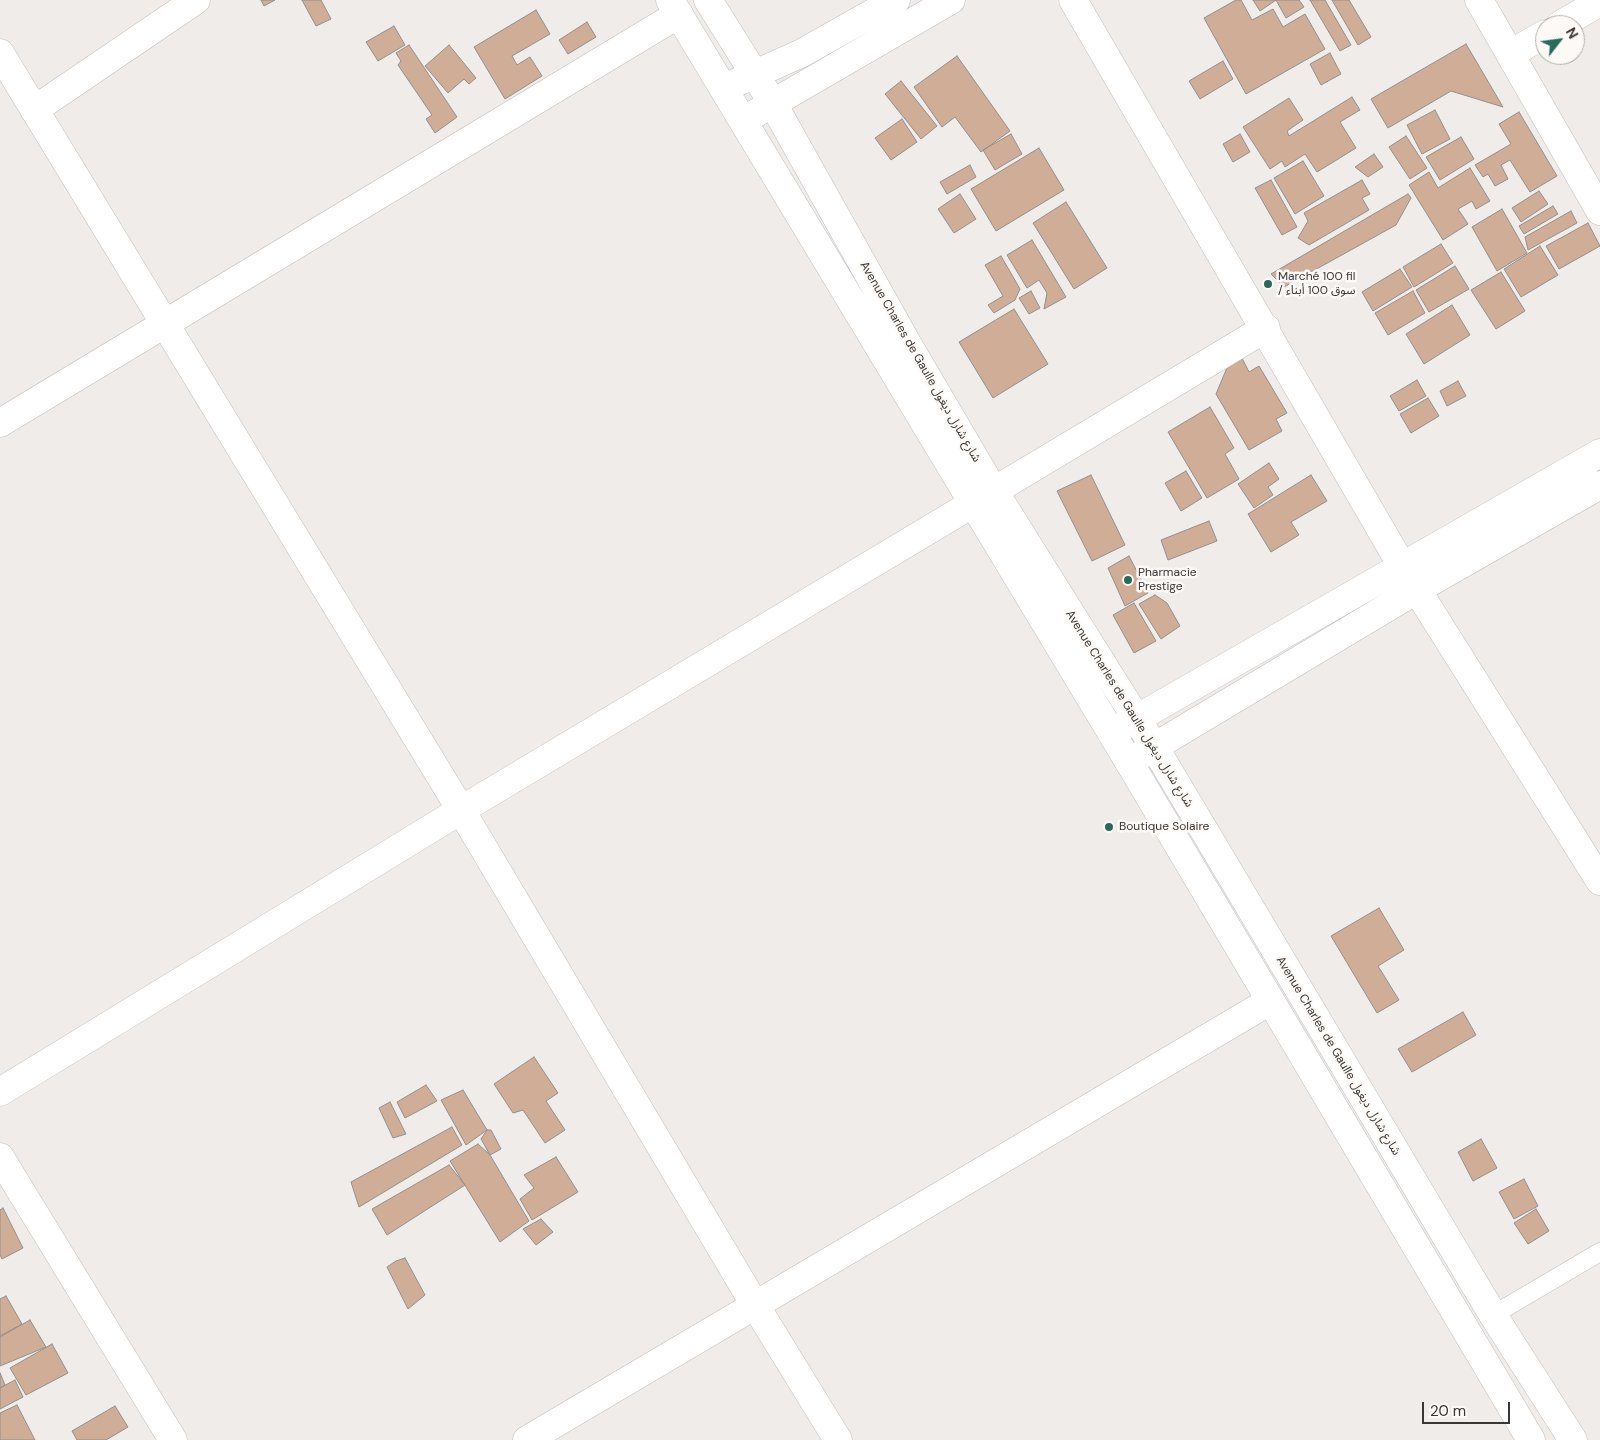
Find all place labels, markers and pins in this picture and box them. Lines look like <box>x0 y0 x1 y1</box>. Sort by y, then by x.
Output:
place label: Marché 100 fil / سوق 100 أبناء <box>1278 270 1355 298</box>
marker: Marché 100 fil / سوق 100 أبناء <box>1262 278 1274 290</box>
place label: Pharmacie Prestige <box>1138 566 1197 594</box>
marker: Pharmacie Prestige <box>1122 574 1134 586</box>
place label: Boutique Solaire <box>1119 820 1209 834</box>
marker: Boutique Solaire <box>1103 821 1115 833</box>

